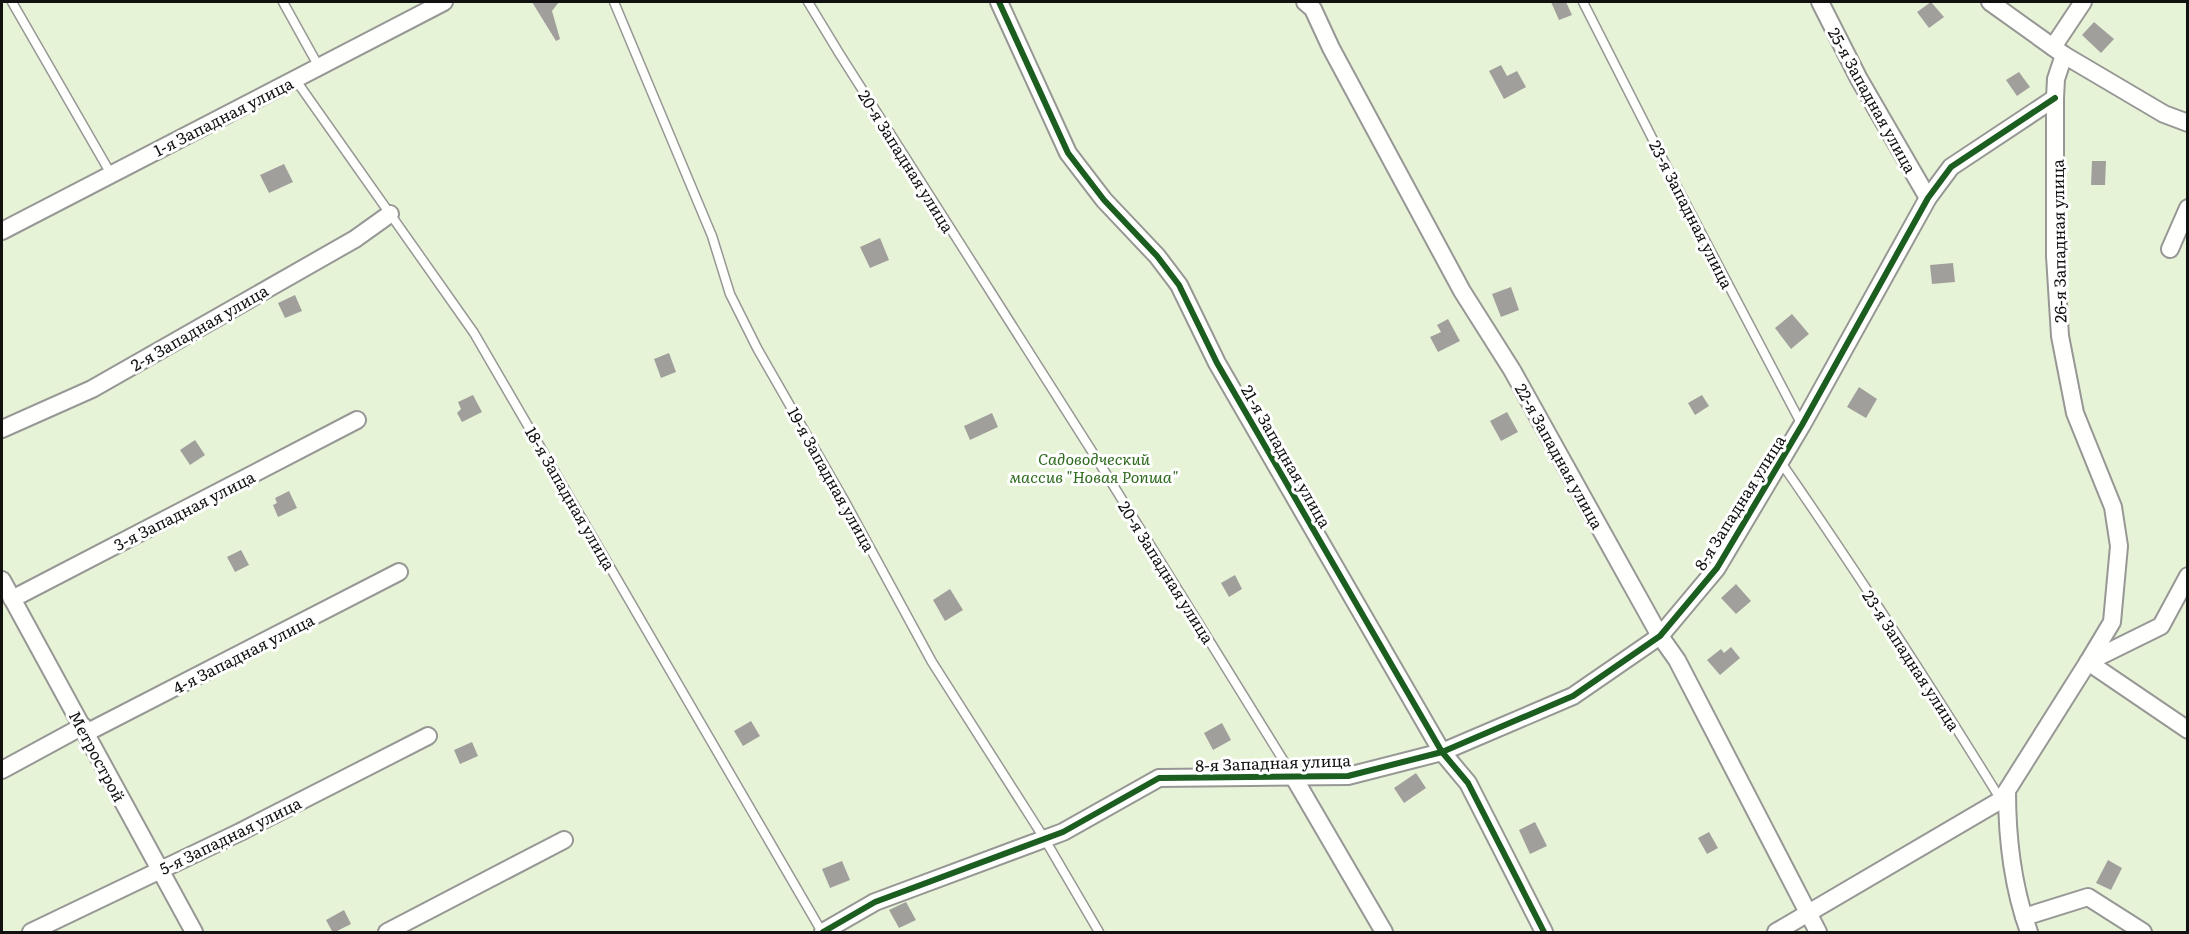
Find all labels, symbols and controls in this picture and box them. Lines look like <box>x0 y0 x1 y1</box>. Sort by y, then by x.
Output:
street label: 25-я Западная улица <box>1823 23 1923 178</box>
street label: 1-я Западная улица <box>149 70 297 162</box>
street label: 20-я Западная улица <box>853 85 961 237</box>
street label: 23-я Западная улица <box>1644 136 1740 293</box>
street label: 26-я Западная улица <box>2045 159 2071 323</box>
street label: 2-я Западная улица <box>126 278 272 376</box>
street label: 22-я Западная улица <box>1510 379 1610 534</box>
street label: 21-я Западная улица <box>1236 380 1338 532</box>
street label: 19-я Западная улица <box>782 402 882 556</box>
street label: 18-я Западная улица <box>520 422 622 575</box>
street label: 8-я Западная улица <box>1688 429 1791 574</box>
park label: Садоводческий массив "Новая Ропша" <box>1010 446 1178 488</box>
street label: 3-я Западная улица <box>109 464 259 556</box>
street label: 20-я Западная улица <box>1113 496 1221 648</box>
street label: 23-я Западная улица <box>1857 585 1967 736</box>
street label: 4-я Западная улица <box>168 607 318 699</box>
street label: Метрострой <box>64 706 132 806</box>
street label: 8-я Западная улица <box>1195 747 1352 777</box>
street label: 5-я Западная улица <box>155 790 305 880</box>

